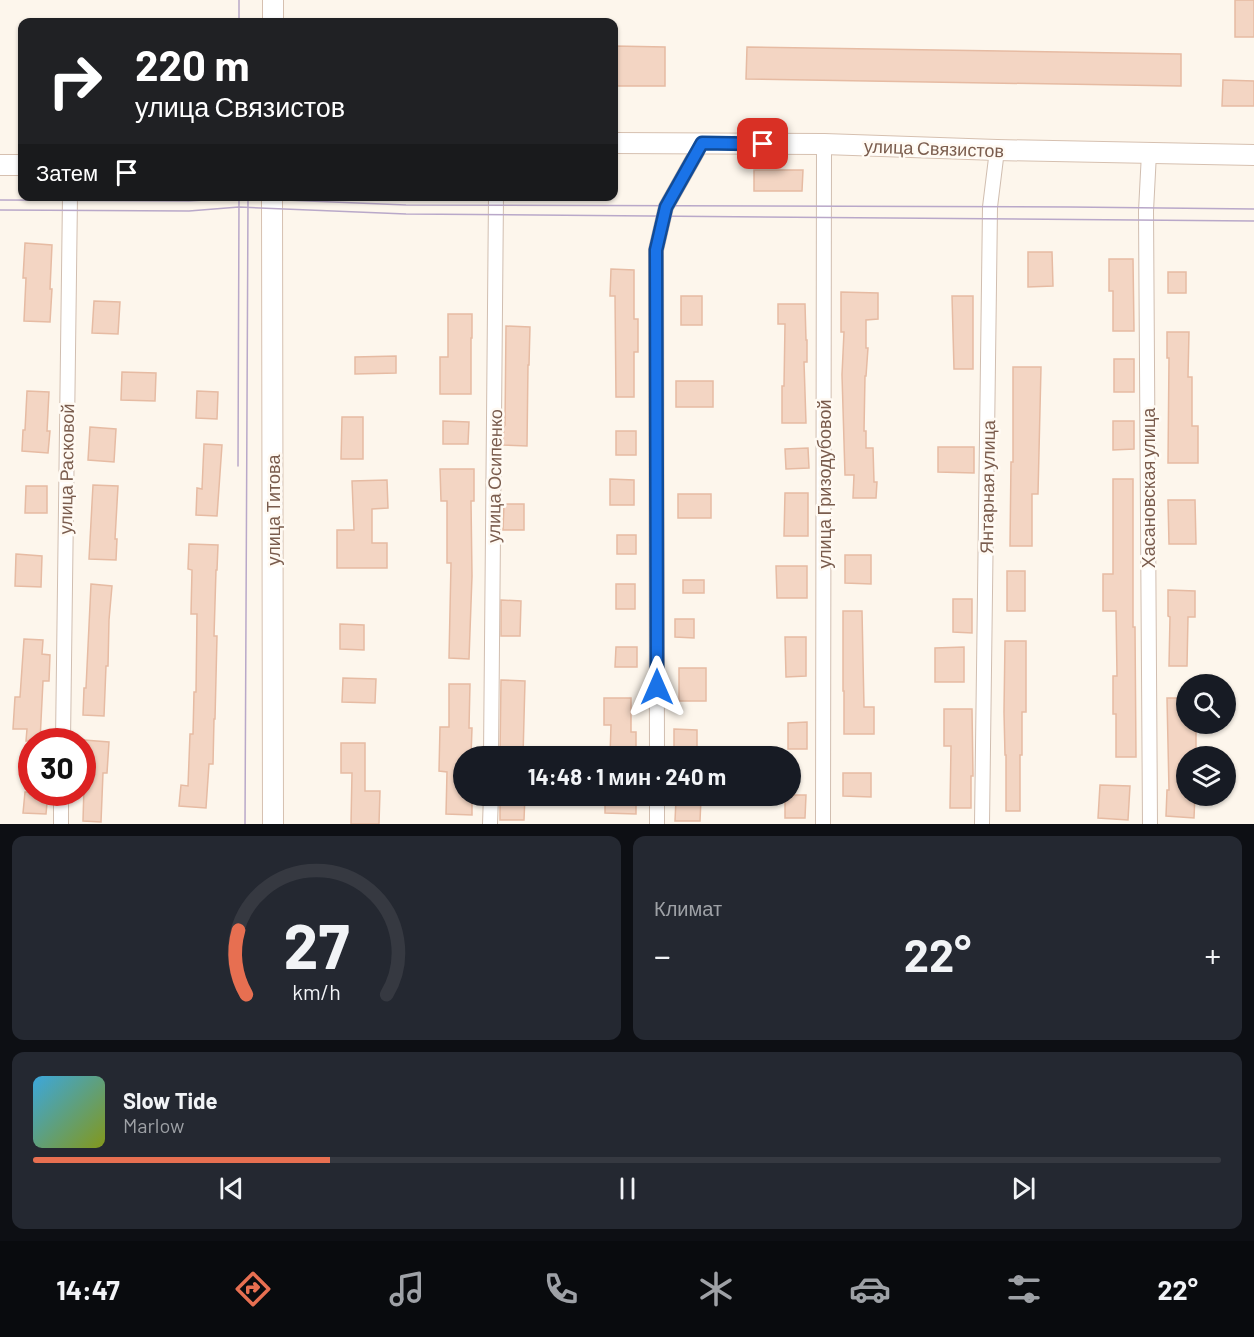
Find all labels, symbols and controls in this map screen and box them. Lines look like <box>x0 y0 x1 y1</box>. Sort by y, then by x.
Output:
text: 220 m <box>135 39 249 89</box>
icon: right <box>36 42 114 120</box>
text: улица Связистов <box>135 90 345 122</box>
pin <box>737 118 788 169</box>
icon: arrive <box>746 127 779 160</box>
street label: улица Связистов <box>864 135 1004 161</box>
icon: arrive <box>110 156 143 189</box>
text: Затем <box>36 159 98 185</box>
street label: улица Гризодубовой <box>813 399 835 569</box>
street label: улица Расковой <box>54 403 78 535</box>
street label: Хасановская улица <box>1137 407 1159 568</box>
street label: улица Осипенко <box>482 409 506 543</box>
street label: Янтарная улица <box>975 419 999 554</box>
street label: улица Титова <box>262 454 284 565</box>
position arrow <box>625 655 689 719</box>
map controls <box>1176 674 1236 806</box>
button: search <box>1176 674 1236 734</box>
speed limit sign: 30 <box>18 728 96 806</box>
button: layers <box>1176 746 1236 806</box>
text: 14:48 · 1 мин · 240 m <box>528 763 726 789</box>
text: Климат <box>654 896 722 920</box>
text: 27 <box>284 907 349 981</box>
text: 22° <box>904 927 971 981</box>
text: − <box>654 935 671 975</box>
text: + <box>1204 935 1221 975</box>
text: km/h <box>292 979 341 1004</box>
text: Slow Tide <box>123 1087 218 1113</box>
text: Marlow <box>123 1113 184 1137</box>
icon: previous <box>215 1172 248 1205</box>
icon: pause <box>611 1172 644 1205</box>
icon: next <box>1007 1172 1040 1205</box>
icon: directions <box>232 1268 274 1310</box>
icon: music <box>386 1268 428 1310</box>
icon: phone <box>540 1268 582 1310</box>
icon: climate <box>695 1268 737 1310</box>
icon: car <box>849 1268 891 1310</box>
icon: filters <box>1003 1268 1045 1310</box>
text: 14:47 <box>56 1273 120 1305</box>
text: 22° <box>1157 1273 1198 1305</box>

